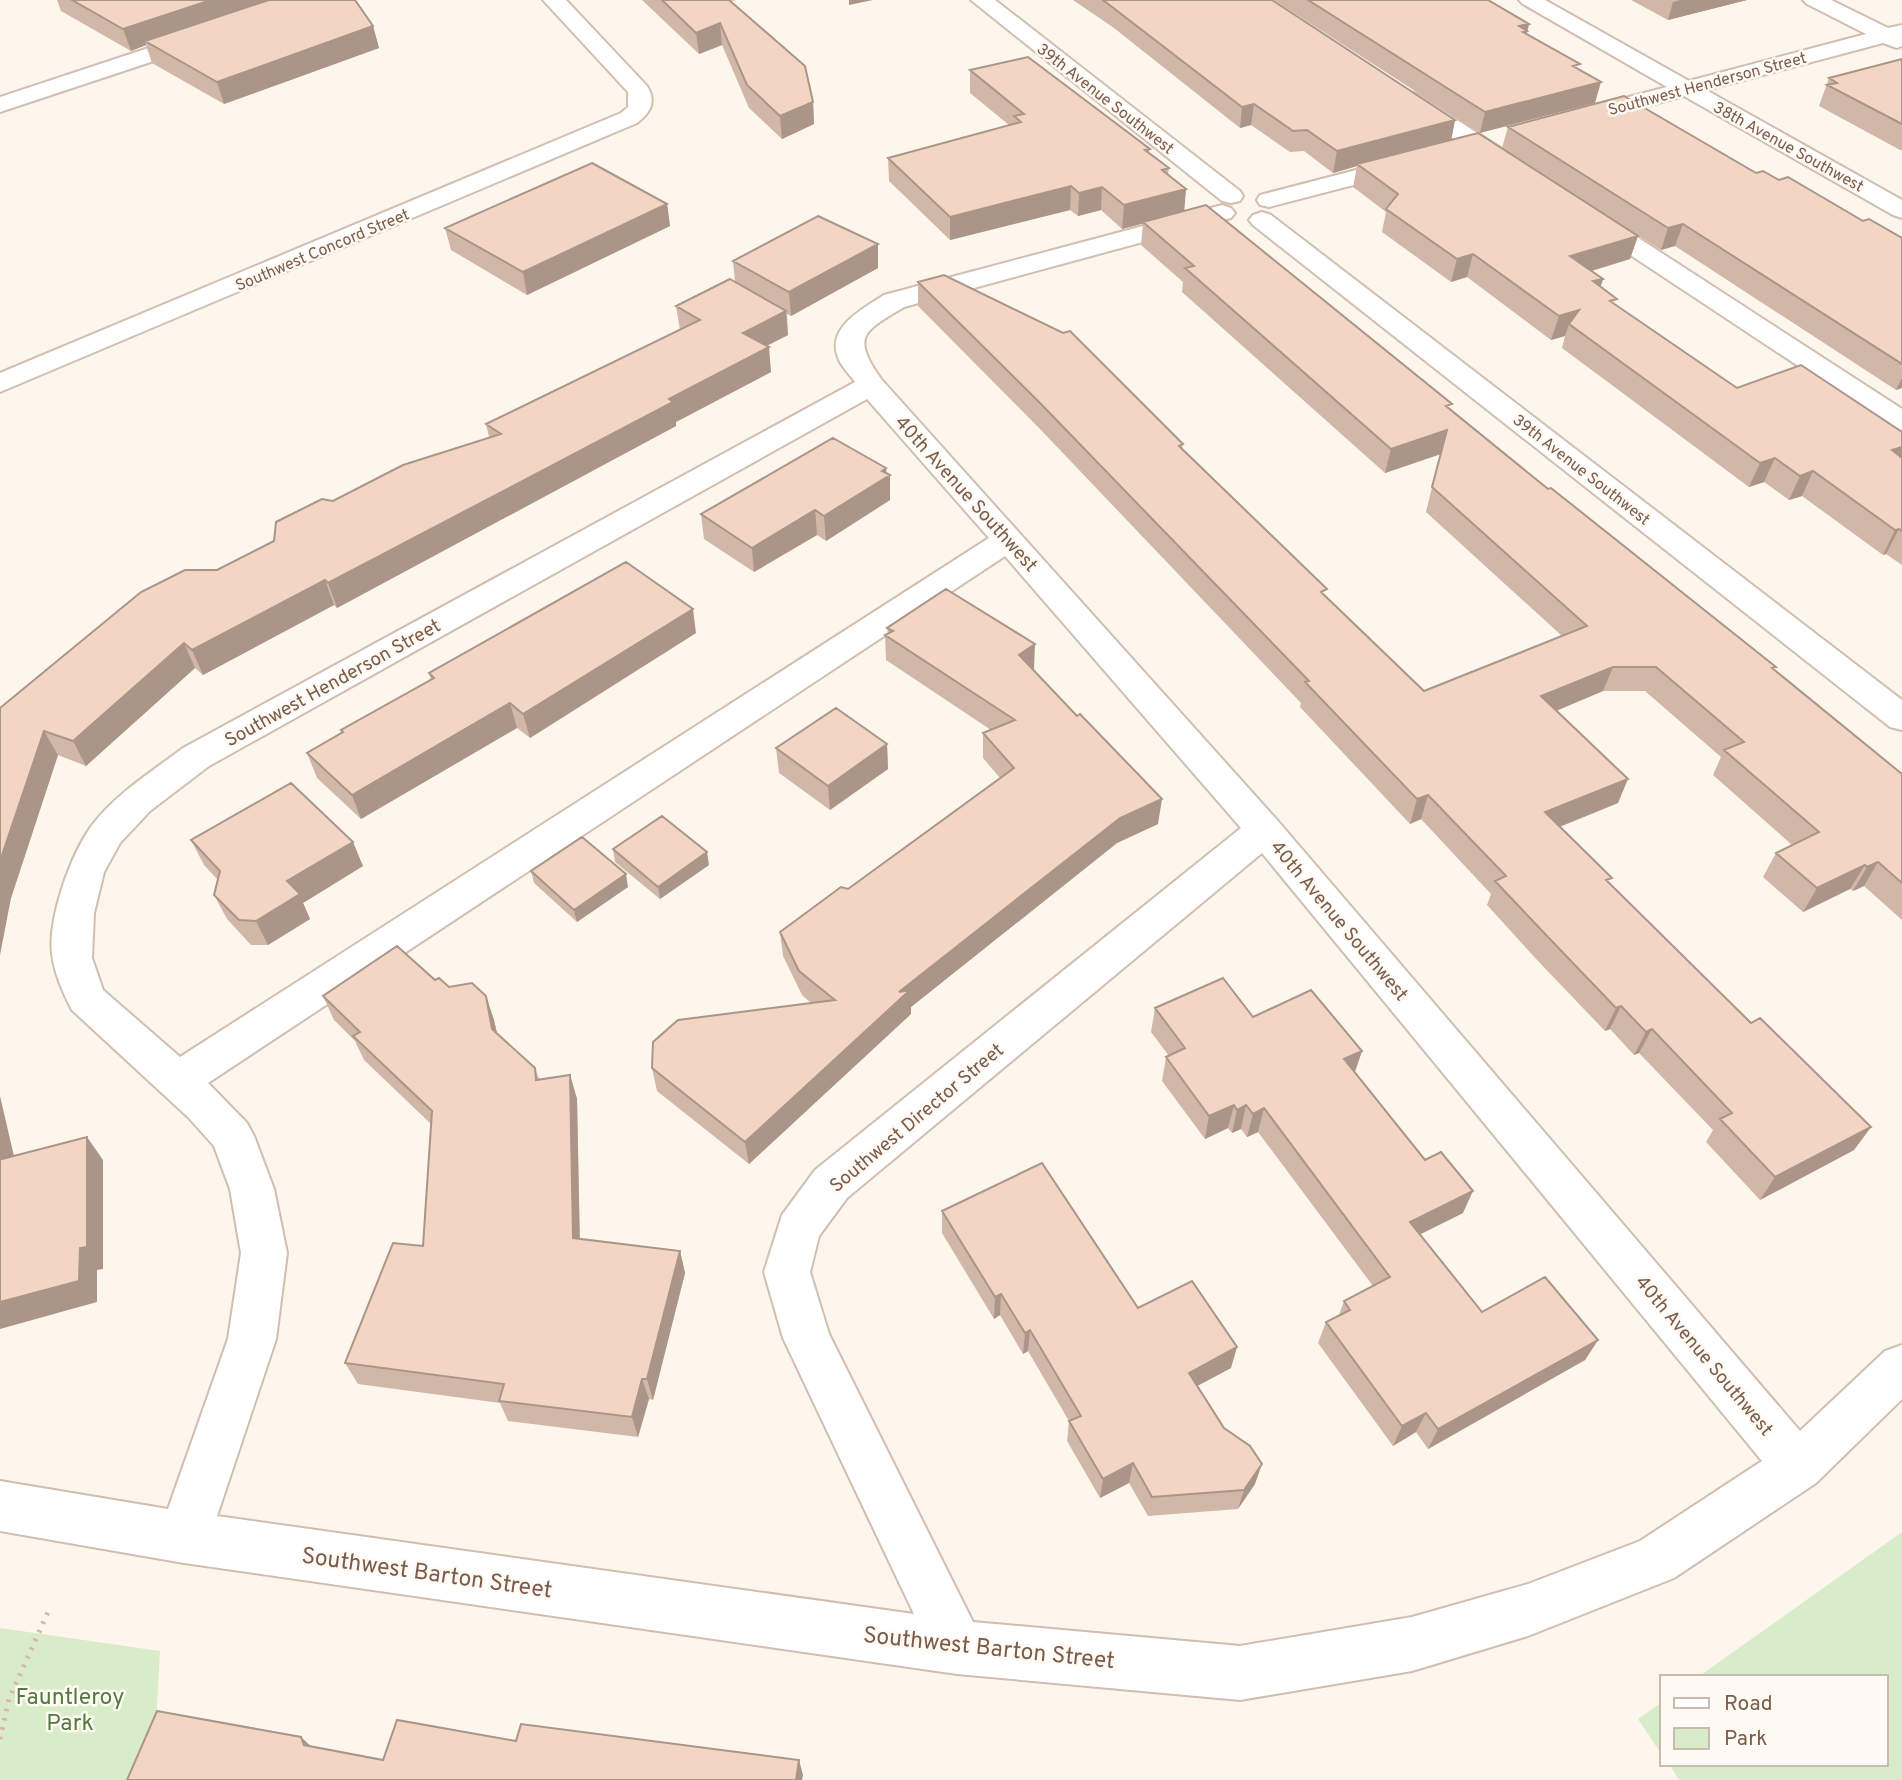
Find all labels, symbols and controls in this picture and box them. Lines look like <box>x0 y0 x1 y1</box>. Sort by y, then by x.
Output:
street label: 39th Avenue Southwest <box>1032 40 1177 159</box>
street label: Southwest Henderson Street <box>1606 49 1809 121</box>
street label: 38th Avenue Southwest <box>1709 98 1867 197</box>
street label: Southwest Concord Street <box>233 205 413 297</box>
street label: 40th Avenue Southwest <box>889 411 1042 577</box>
street label: 39th Avenue Southwest <box>1508 411 1653 530</box>
street label: Southwest Henderson Street <box>221 614 445 753</box>
street label: 40th Avenue Southwest <box>1264 836 1413 1006</box>
street label: Southwest Director Street <box>825 1039 1009 1198</box>
street label: 40th Avenue Southwest <box>1629 1271 1778 1441</box>
street label: Southwest Barton Street <box>299 1543 554 1606</box>
street label: Southwest Barton Street <box>861 1622 1116 1677</box>
legend <box>1660 1675 1888 1766</box>
park label: Fauntleroy Park <box>15 1684 125 1739</box>
text: Road <box>1724 1691 1773 1718</box>
text: Park <box>1724 1726 1767 1753</box>

